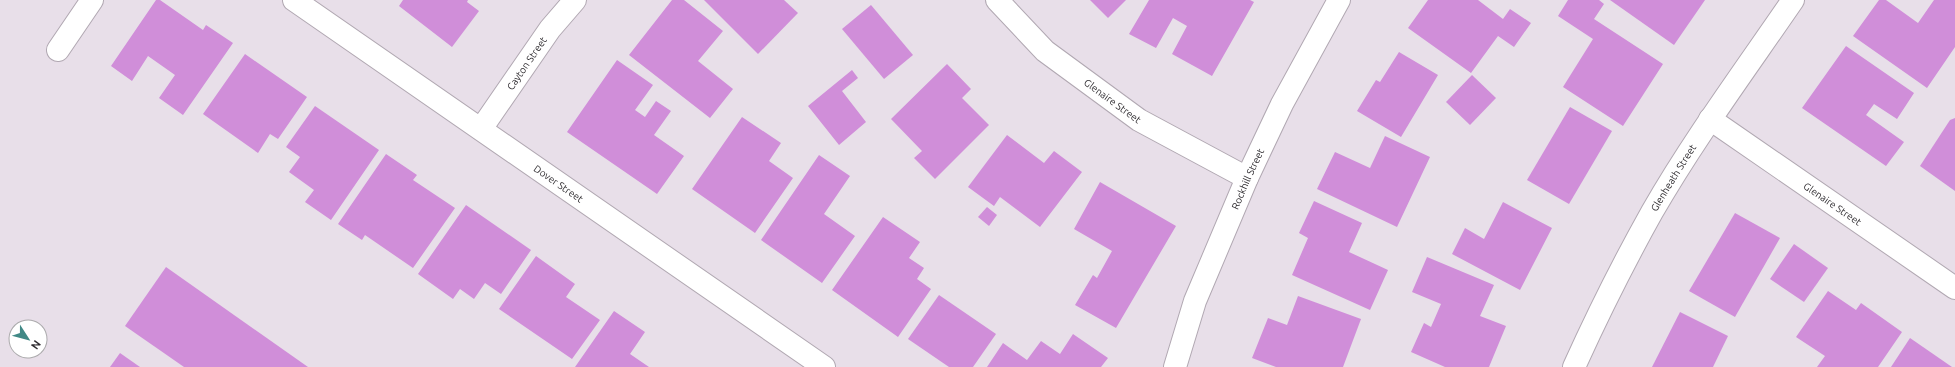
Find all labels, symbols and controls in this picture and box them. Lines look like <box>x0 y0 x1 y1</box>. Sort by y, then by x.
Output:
street label: Cayton Street <box>504 35 549 92</box>
street label: Glenaire Street <box>1082 76 1143 125</box>
street label: Glenheath Street <box>1648 142 1698 213</box>
street label: Rockhill Street <box>1229 146 1266 211</box>
street label: Dover Street <box>532 162 585 204</box>
street label: Glenaire Street <box>1802 180 1864 227</box>
north arrow <box>8 319 48 359</box>
text: N <box>29 338 43 352</box>

